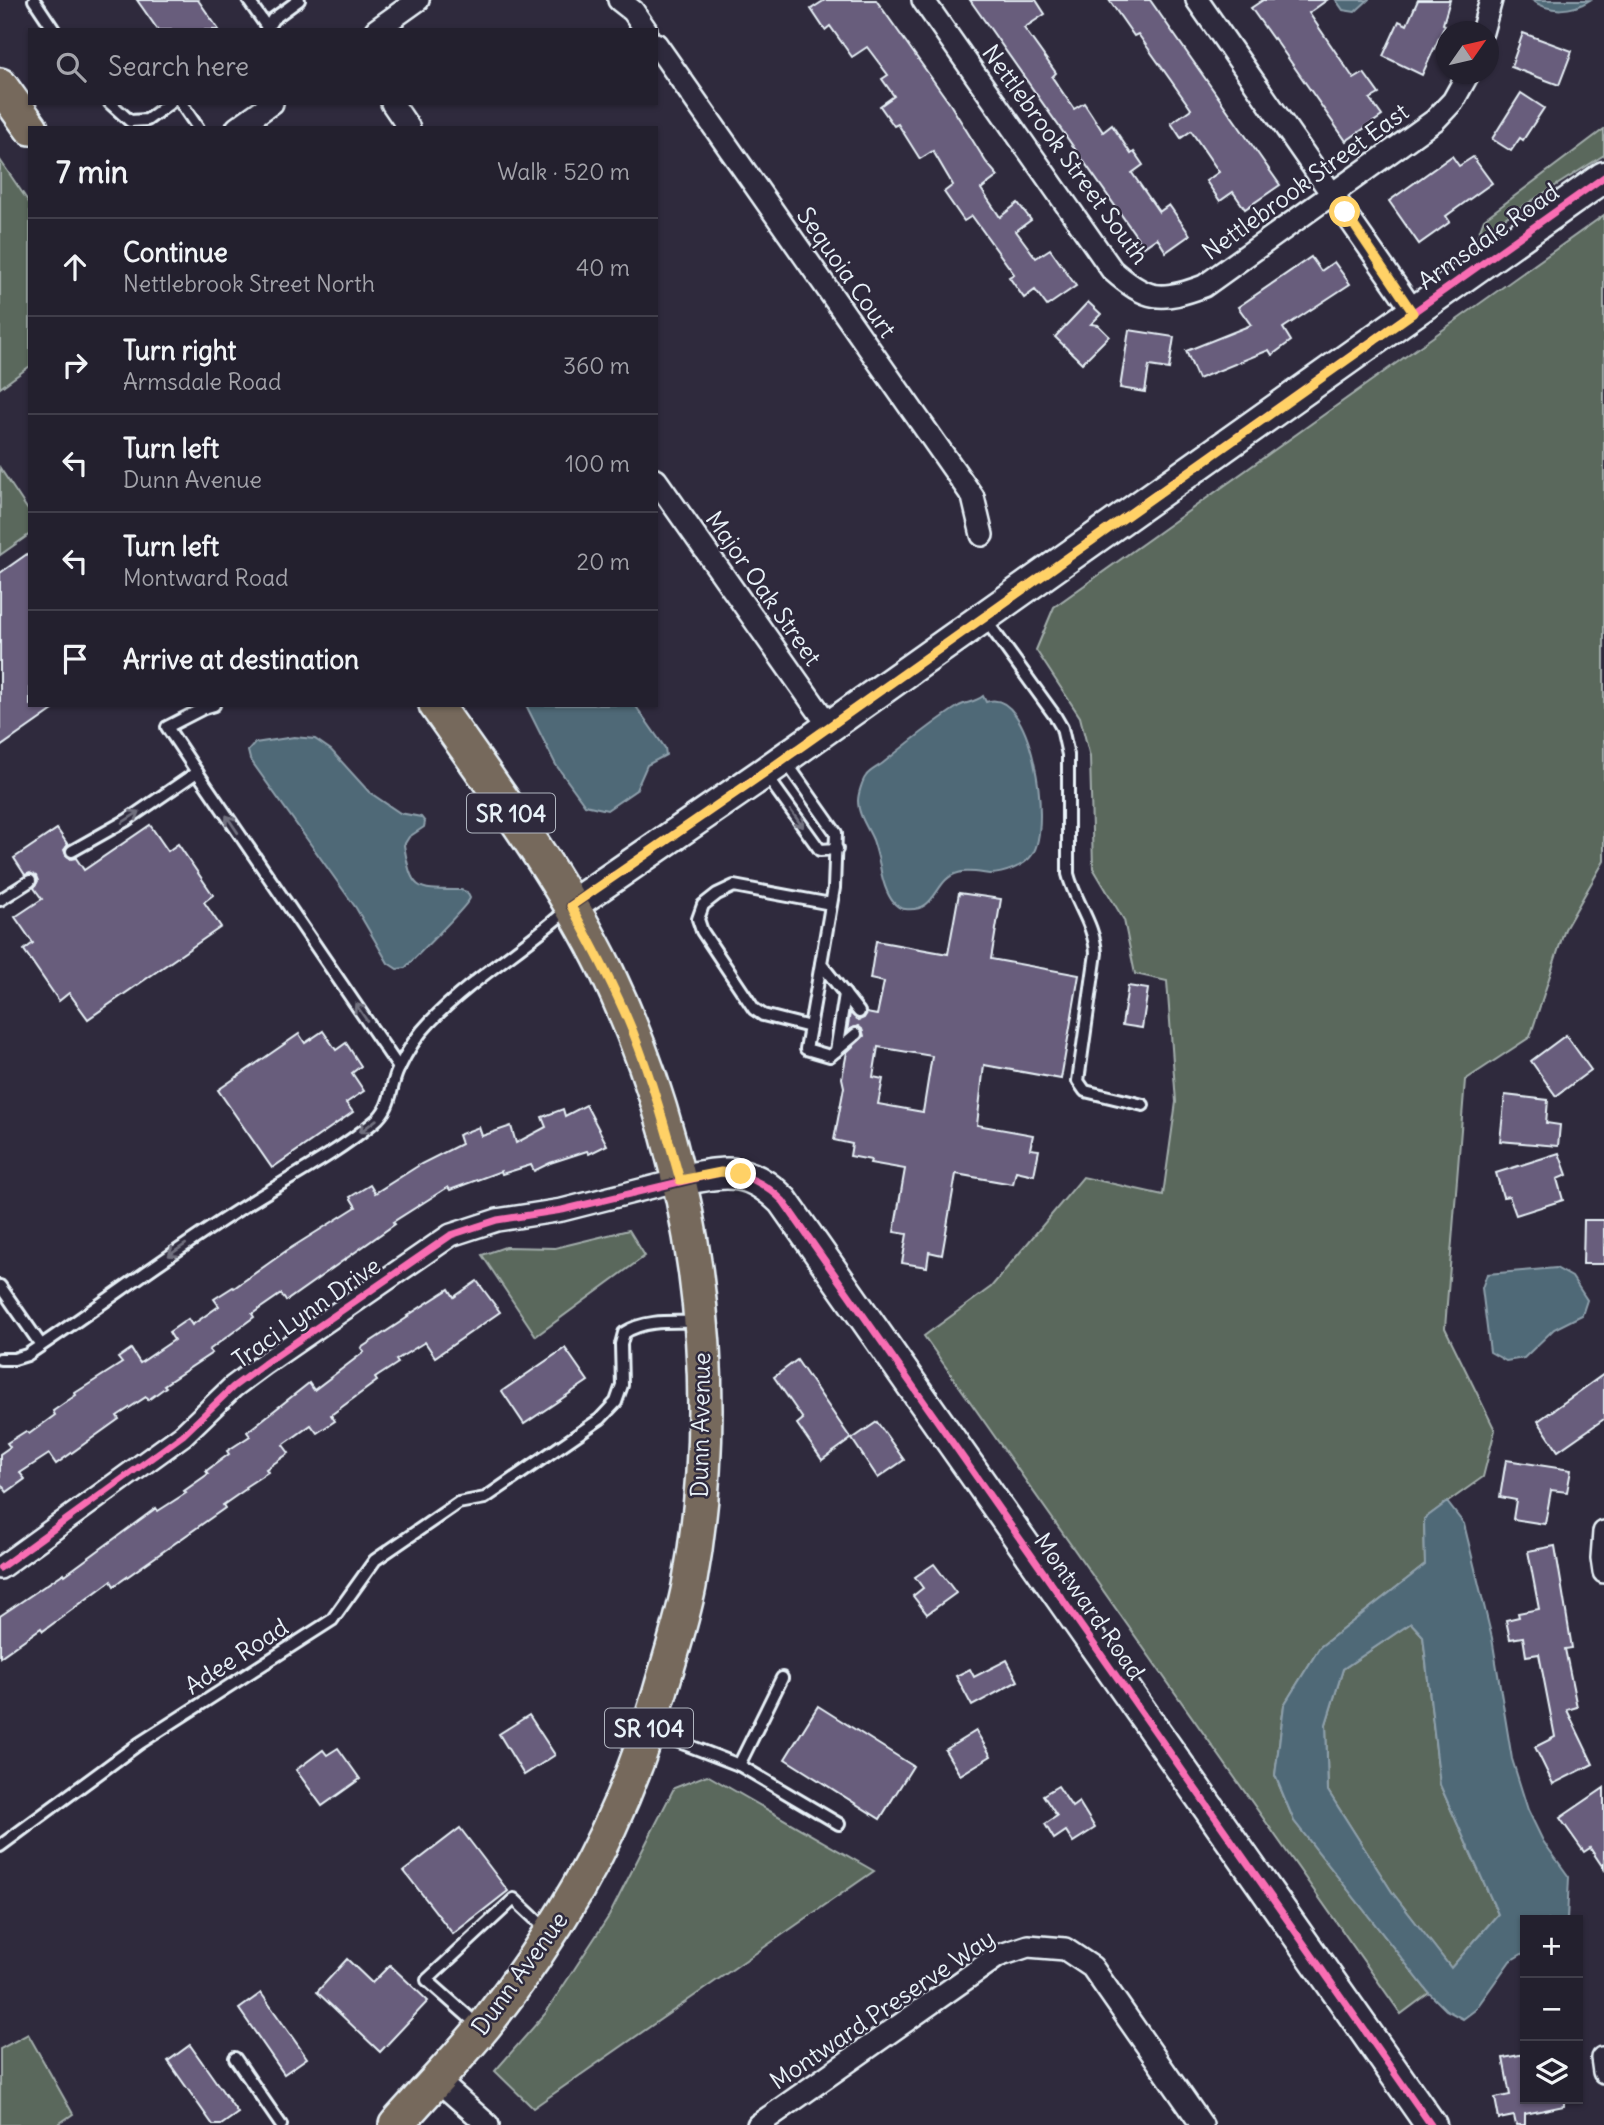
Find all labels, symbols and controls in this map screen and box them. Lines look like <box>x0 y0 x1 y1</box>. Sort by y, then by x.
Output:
north arrow <box>1436 21 1499 84</box>
search box <box>28 28 658 105</box>
street label: Nettlebrook Street South <box>976 38 1156 270</box>
icon: search <box>52 48 90 86</box>
text: Search here <box>108 50 249 83</box>
street label: Nettlebrook Street East <box>1196 96 1414 266</box>
text: 7 min <box>56 153 128 191</box>
text: Walk · 520 m <box>497 157 630 186</box>
street label: Armsdale Road <box>1412 176 1564 296</box>
route start <box>1329 196 1360 227</box>
street label: Sequoia Court <box>791 201 903 343</box>
text: Continue <box>123 236 228 269</box>
icon: ahead <box>56 248 94 286</box>
text: 40 m <box>576 253 630 282</box>
text: Nettlebrook Street North <box>123 269 375 298</box>
text: Turn right <box>123 334 236 367</box>
icon: right <box>56 346 94 384</box>
text: 360 m <box>563 351 630 380</box>
text: Armsdale Road <box>123 367 281 396</box>
text: Turn left <box>123 432 219 465</box>
icon: left <box>56 444 94 482</box>
text: 100 m <box>565 449 630 478</box>
text: Dunn Avenue <box>123 465 262 494</box>
street label: Major Oak Street <box>700 505 828 671</box>
text: Turn left <box>123 530 219 563</box>
icon: left <box>56 542 94 580</box>
text: 20 m <box>577 547 630 576</box>
text: Montward Road <box>123 563 289 592</box>
icon: arrive <box>56 640 94 678</box>
text: Arrive at destination <box>123 643 359 676</box>
road number: SR 104 <box>467 793 555 832</box>
one-way arrow <box>121 809 140 824</box>
one-way arrow <box>789 809 804 828</box>
one-way arrow <box>225 815 240 834</box>
one-way arrow <box>354 1003 368 1022</box>
one-way arrow <box>358 1118 377 1133</box>
route end <box>725 1158 756 1189</box>
one-way arrow <box>168 1244 188 1258</box>
street label: Traci Lynn Drive <box>226 1250 386 1374</box>
street label: Dunn Avenue <box>684 1352 716 1498</box>
street label: Montward Road <box>1028 1527 1152 1685</box>
street label: Adee Road <box>179 1611 293 1701</box>
road number: SR 104 <box>605 1708 693 1748</box>
street label: Dunn Avenue <box>464 1906 574 2040</box>
map controls <box>1520 1915 1583 2104</box>
button: + <box>1520 1915 1583 1978</box>
street label: Montward Preserve Way <box>764 1922 1000 2096</box>
button: − <box>1520 1978 1583 2041</box>
button: layers <box>1520 2041 1583 2104</box>

